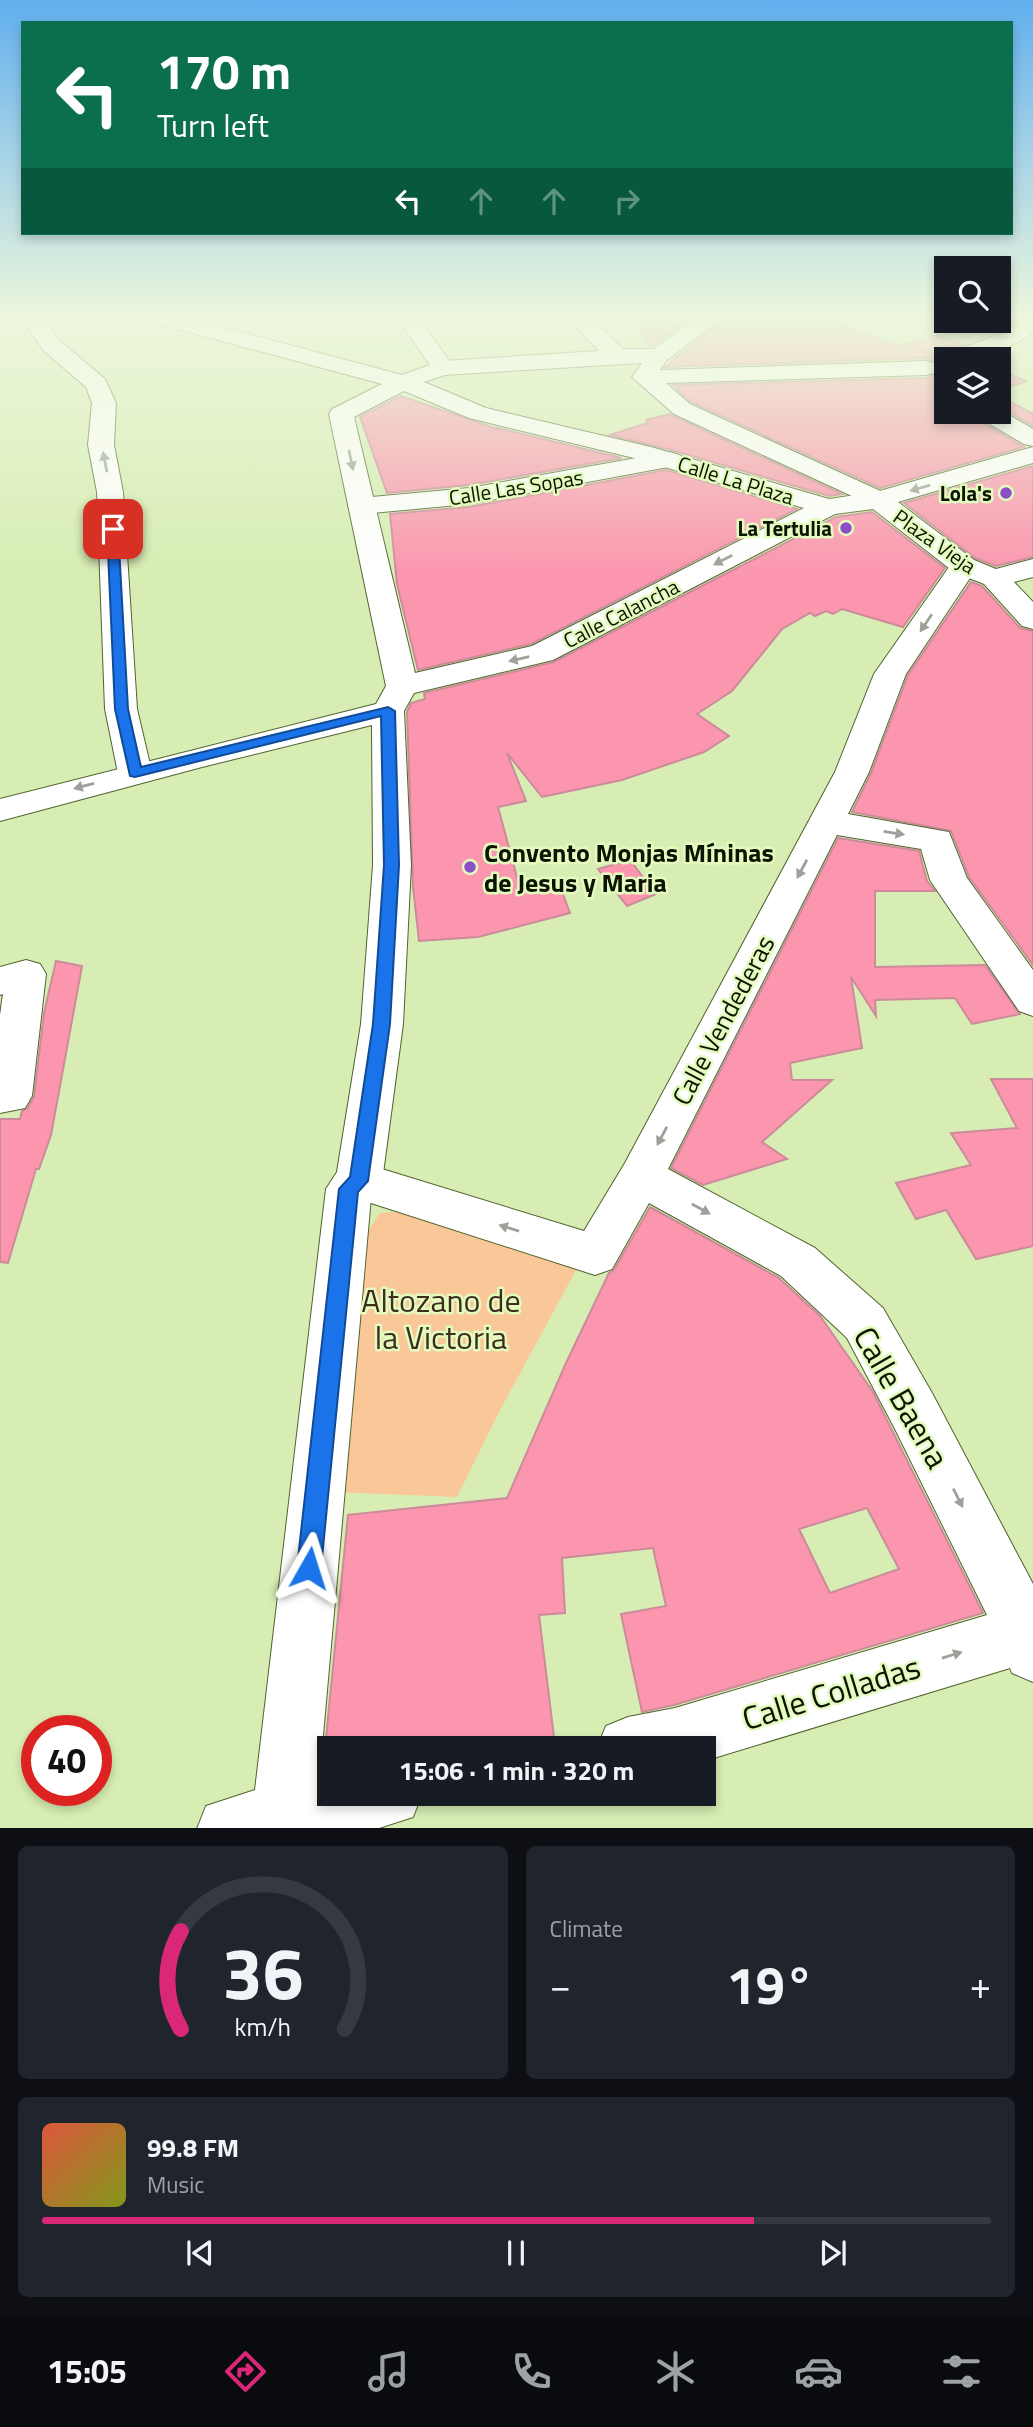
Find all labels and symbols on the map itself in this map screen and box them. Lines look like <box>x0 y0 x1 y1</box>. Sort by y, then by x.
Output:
street label: Calle La Plaza <box>674 447 798 513</box>
one-way arrow <box>346 450 357 472</box>
one-way arrow <box>99 451 110 473</box>
street label: Calle Las Sopas <box>446 461 586 513</box>
place label: Lola's <box>940 477 992 509</box>
one-way arrow <box>910 483 931 493</box>
marker: Lola's <box>998 485 1014 501</box>
pin <box>83 499 143 559</box>
street label: Plaza Vieja <box>887 501 984 582</box>
place label: La Tertulia <box>738 512 832 544</box>
marker: La Tertulia <box>838 520 854 536</box>
one-way arrow <box>713 554 733 566</box>
street label: Calle Calancha <box>557 570 685 656</box>
one-way arrow <box>919 614 933 632</box>
one-way arrow <box>508 654 530 665</box>
one-way arrow <box>73 781 95 792</box>
one-way arrow <box>883 828 905 839</box>
place label: Convento Monjas Míninas de Jesus y Maria <box>484 833 774 902</box>
marker: Convento Monjas Míninas de Jesus y Maria <box>462 859 478 875</box>
one-way arrow <box>796 859 807 879</box>
street label: Calle Vendederas <box>662 928 784 1112</box>
one-way arrow <box>657 1126 669 1146</box>
one-way arrow <box>691 1203 710 1215</box>
one-way arrow <box>498 1222 519 1232</box>
park label: Altozano de la Victoria <box>361 1276 521 1361</box>
street label: Calle Baena <box>842 1317 962 1477</box>
one-way arrow <box>952 1488 964 1507</box>
position arrow <box>272 1531 346 1605</box>
street label: Calle Colladas <box>736 1642 926 1742</box>
one-way arrow <box>942 1650 963 1660</box>
speed limit sign: 40 <box>21 1715 112 1806</box>

